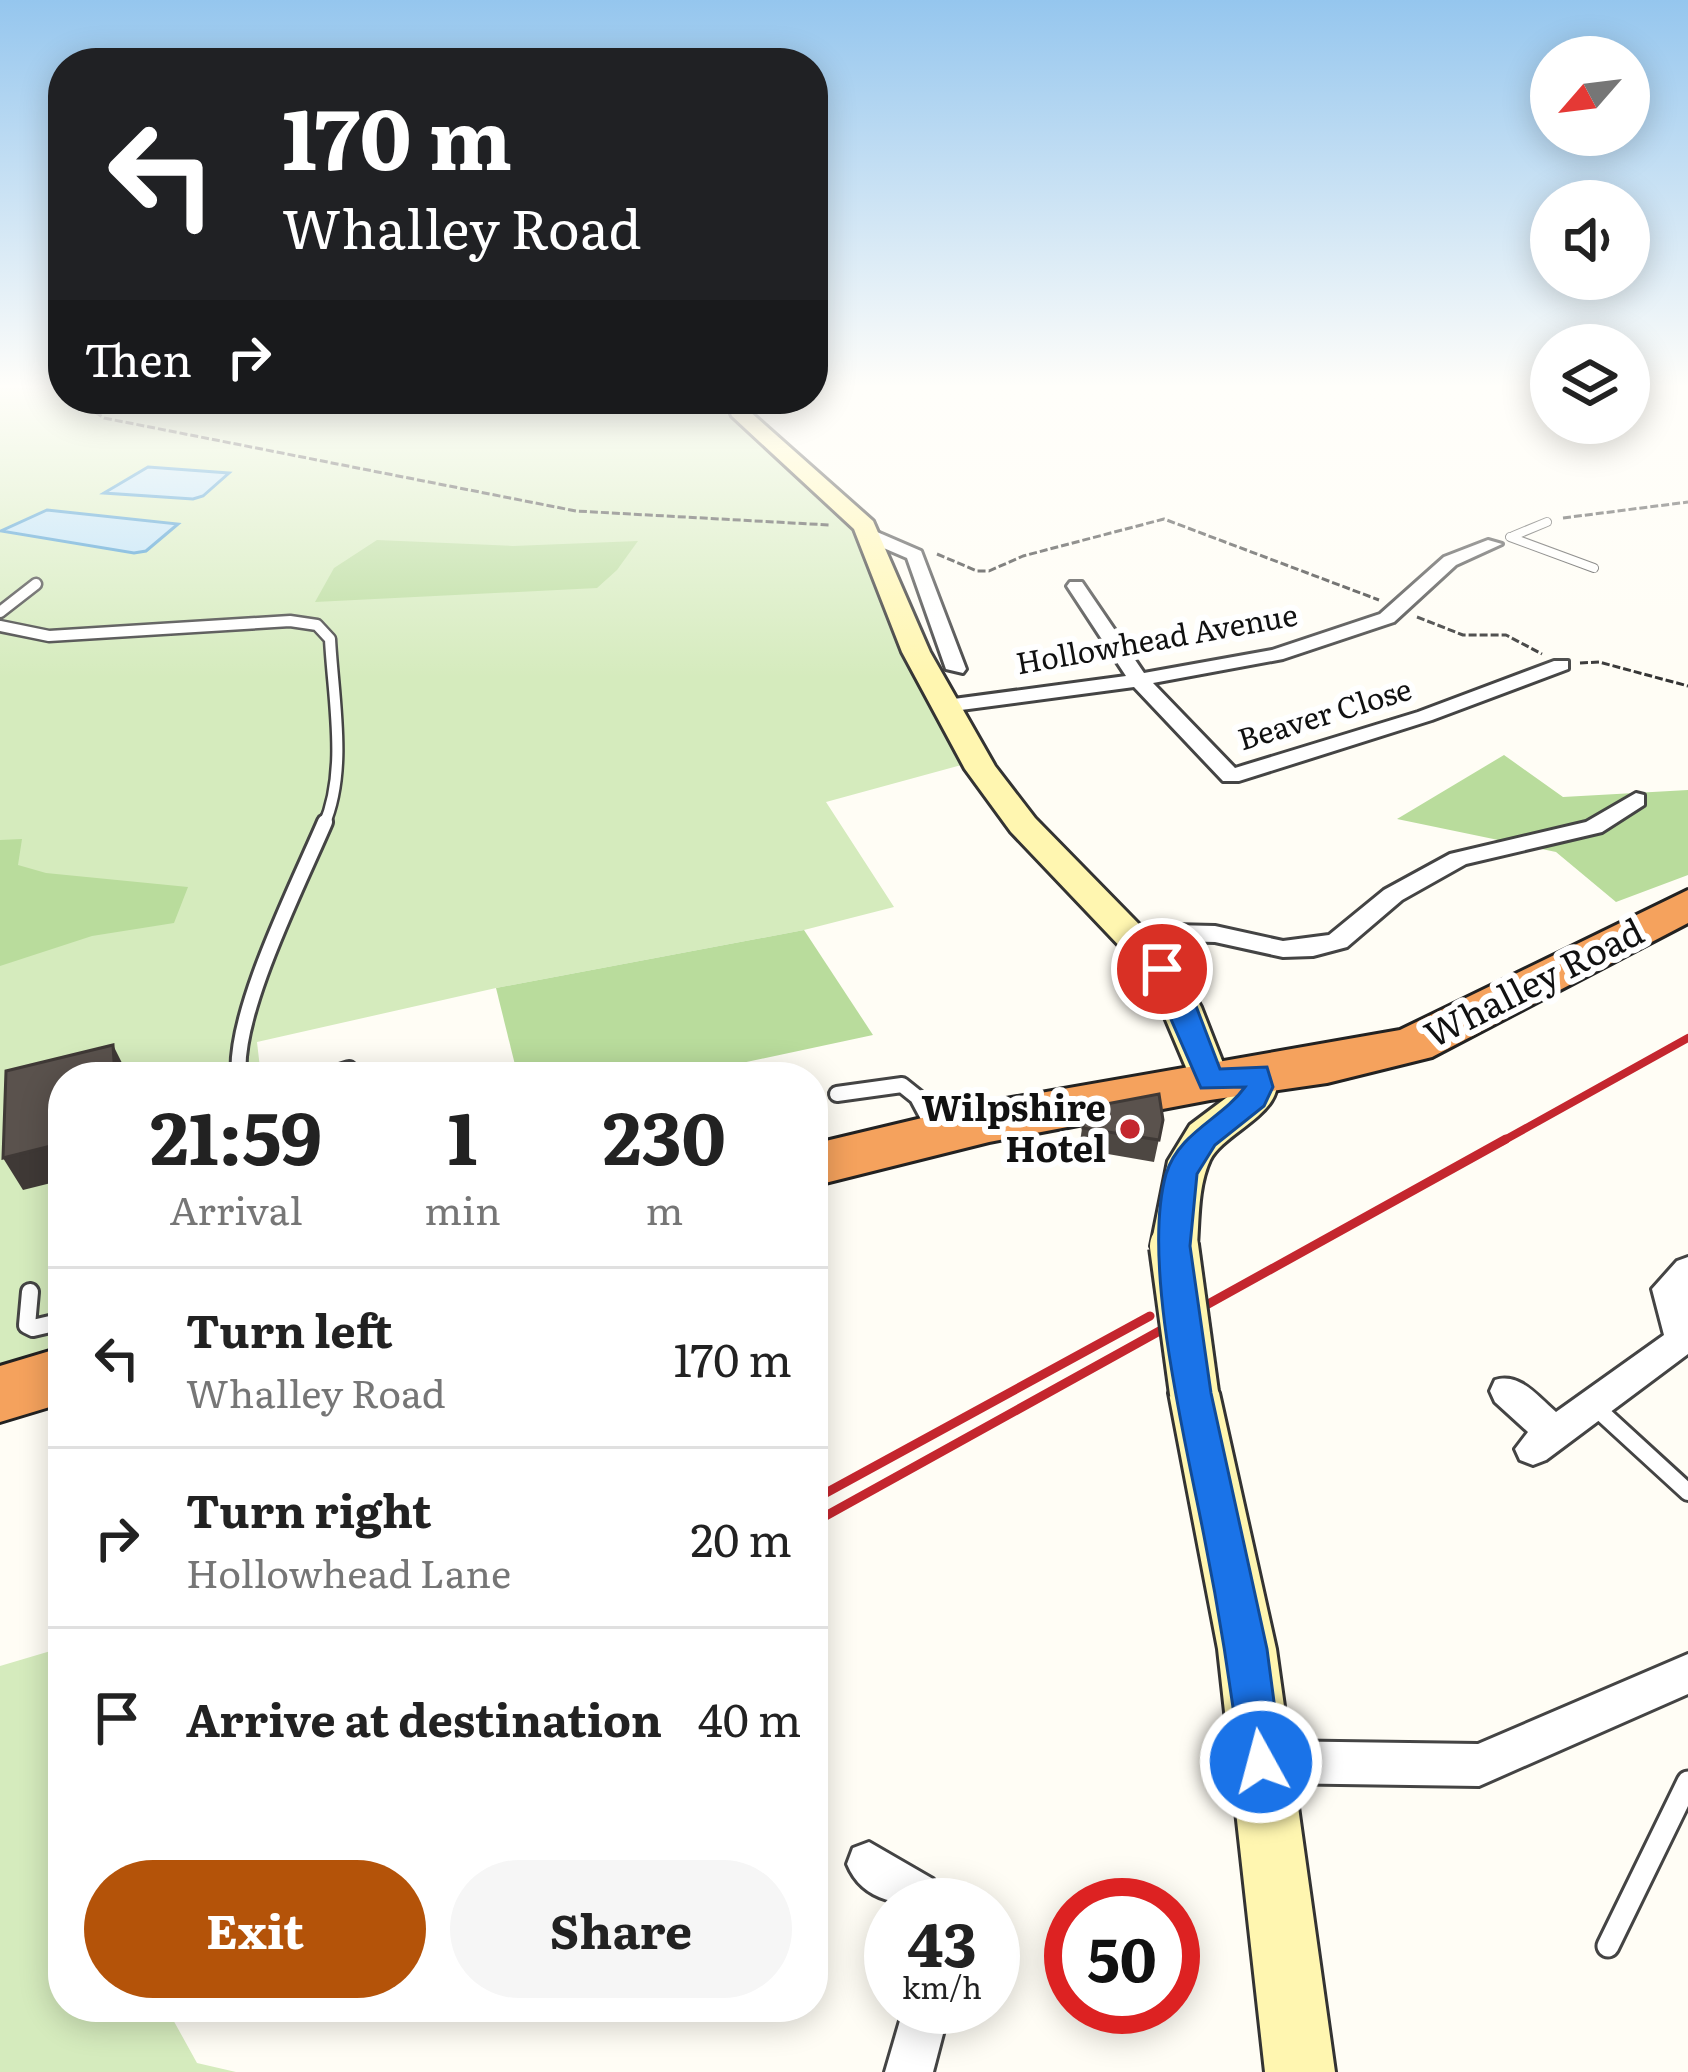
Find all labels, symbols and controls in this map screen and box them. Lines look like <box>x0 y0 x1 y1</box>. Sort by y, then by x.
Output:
north arrow <box>1530 36 1650 156</box>
map controls <box>1530 36 1650 444</box>
text: 170 m <box>282 71 512 196</box>
icon: left <box>84 96 240 252</box>
button: sound <box>1530 180 1650 300</box>
text: Whalley Road <box>282 185 642 266</box>
text: Then <box>84 324 192 391</box>
icon: right <box>216 324 282 390</box>
button: layers <box>1530 324 1650 444</box>
street label: Hollowhead Avenue <box>1012 591 1301 683</box>
street label: Beaver Close <box>1232 665 1416 759</box>
street label: Whalley Road <box>1414 903 1652 1059</box>
pin <box>1111 918 1213 1020</box>
icon: arrive <box>1129 936 1195 1002</box>
place label: Wilpshire Hotel <box>921 1079 1106 1173</box>
text: 21:59 <box>150 1080 322 1187</box>
text: 1 <box>448 1080 477 1187</box>
text: 230 <box>603 1080 726 1187</box>
marker: Wilpshire Hotel <box>1117 1116 1143 1142</box>
text: Arrival <box>169 1179 303 1237</box>
text: min <box>424 1179 501 1237</box>
text: m <box>645 1179 683 1237</box>
text: Turn left <box>186 1295 393 1362</box>
text: 170 m <box>674 1324 792 1391</box>
icon: left <box>84 1325 150 1391</box>
text: Whalley Road <box>186 1362 446 1420</box>
text: Turn right <box>186 1475 432 1542</box>
text: 20 m <box>691 1504 792 1571</box>
icon: right <box>84 1505 150 1571</box>
text: Hollowhead Lane <box>186 1542 511 1600</box>
text: Arrive at destination <box>186 1684 662 1751</box>
text: 40 m <box>698 1684 801 1751</box>
icon: arrive <box>84 1685 150 1751</box>
position arrow <box>1198 1699 1324 1825</box>
button: Exit <box>84 1860 426 1998</box>
button: Share <box>450 1860 792 1998</box>
speed limit sign: 50 <box>1044 1878 1200 2034</box>
text: 43 <box>907 1896 977 1985</box>
text: km/h <box>902 1964 982 2008</box>

